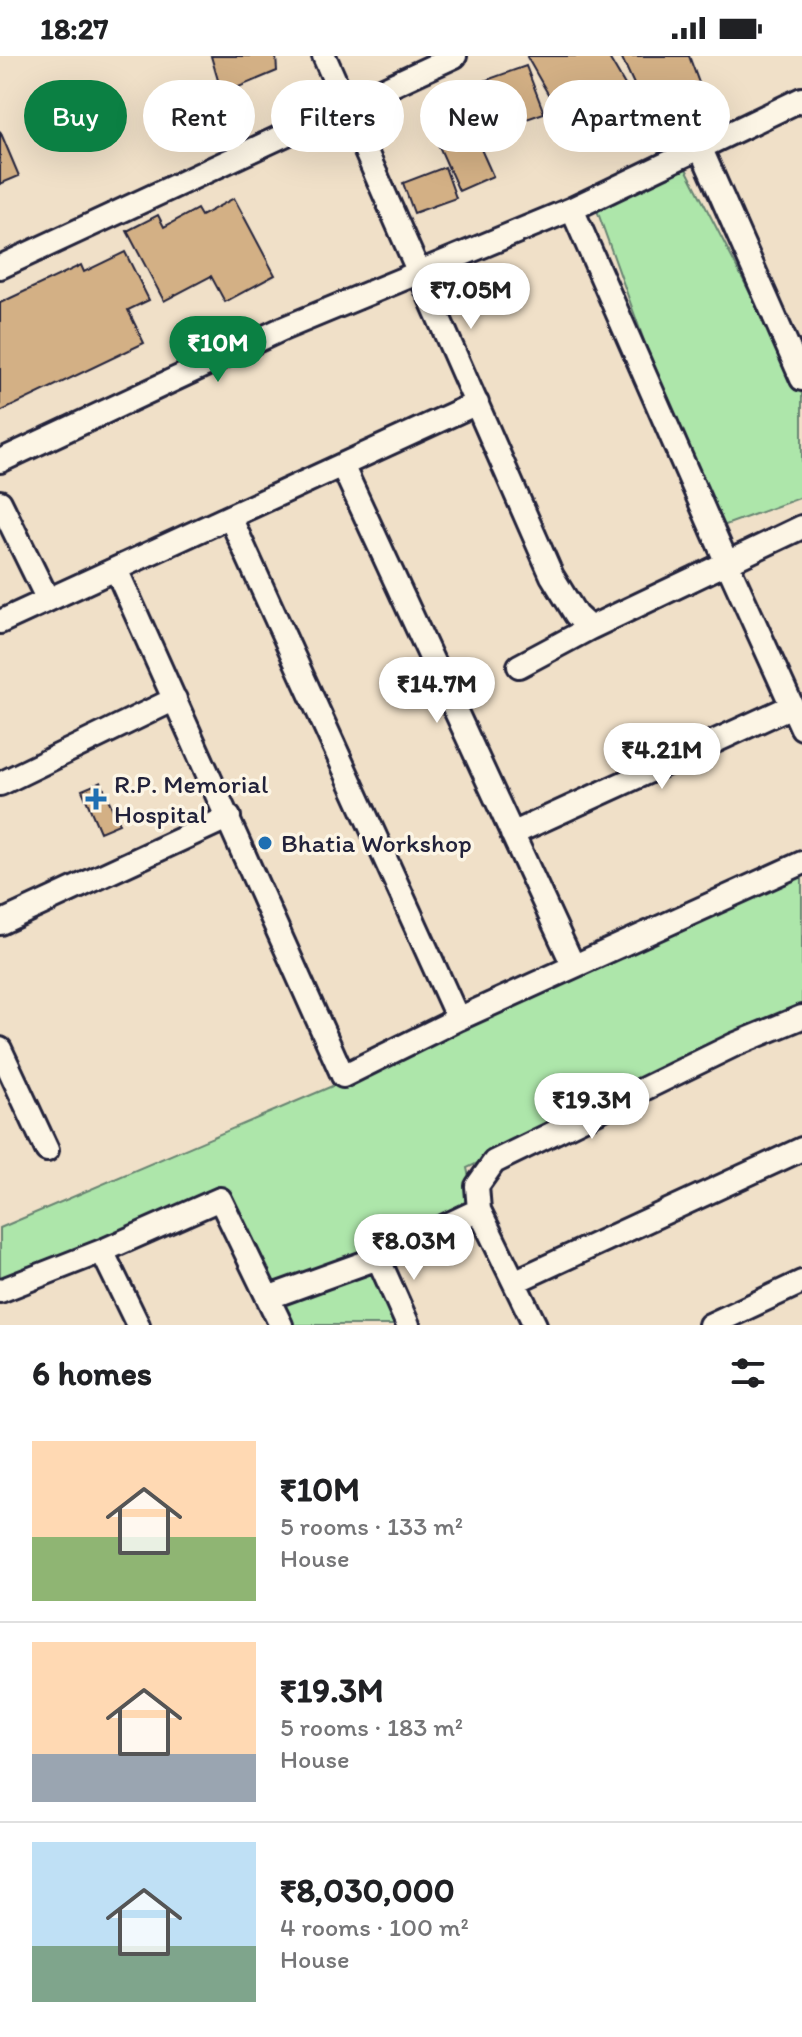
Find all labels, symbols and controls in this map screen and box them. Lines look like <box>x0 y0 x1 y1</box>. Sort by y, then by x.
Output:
text: 18:27 <box>40 10 108 47</box>
chip: Buy <box>24 80 127 152</box>
chip: Rent <box>143 80 255 152</box>
chip: Filters <box>271 80 404 152</box>
chip: New <box>420 80 527 152</box>
chip: Apartment <box>543 80 730 152</box>
pin: ₹7.05M <box>406 263 536 331</box>
text: ₹7.05M <box>430 273 512 305</box>
pin: ₹10M <box>171 316 265 384</box>
text: ₹10M <box>187 326 249 358</box>
pin: ₹14.7M <box>372 657 502 725</box>
text: ₹14.7M <box>397 667 477 699</box>
pin: ₹4.21M <box>597 723 727 791</box>
text: ₹4.21M <box>622 733 702 765</box>
place label: R.P. Memorial Hospital <box>114 768 268 830</box>
marker: R.P. Memorial Hospital <box>85 788 107 810</box>
place label: Bhatia Workshop <box>281 827 472 859</box>
marker: Bhatia Workshop <box>256 834 274 852</box>
pin: ₹19.3M <box>527 1073 657 1141</box>
text: ₹19.3M <box>552 1083 632 1115</box>
pin: ₹8.03M <box>349 1214 479 1282</box>
text: ₹8.03M <box>372 1224 456 1256</box>
icon: filters <box>726 1351 770 1395</box>
text: 6 homes <box>32 1353 152 1394</box>
text: ₹10M <box>280 1469 360 1510</box>
icon: home <box>96 1473 192 1569</box>
text: 5 rooms · 133 m² <box>280 1510 463 1542</box>
text: House <box>280 1542 350 1574</box>
text: ₹19.3M <box>280 1670 384 1711</box>
icon: home <box>96 1674 192 1770</box>
text: 5 rooms · 183 m² <box>280 1711 463 1743</box>
text: House <box>280 1743 350 1775</box>
text: ₹8,030,000 <box>280 1870 455 1911</box>
icon: home <box>96 1874 192 1970</box>
text: 4 rooms · 100 m² <box>280 1911 469 1943</box>
text: House <box>280 1943 350 1975</box>

